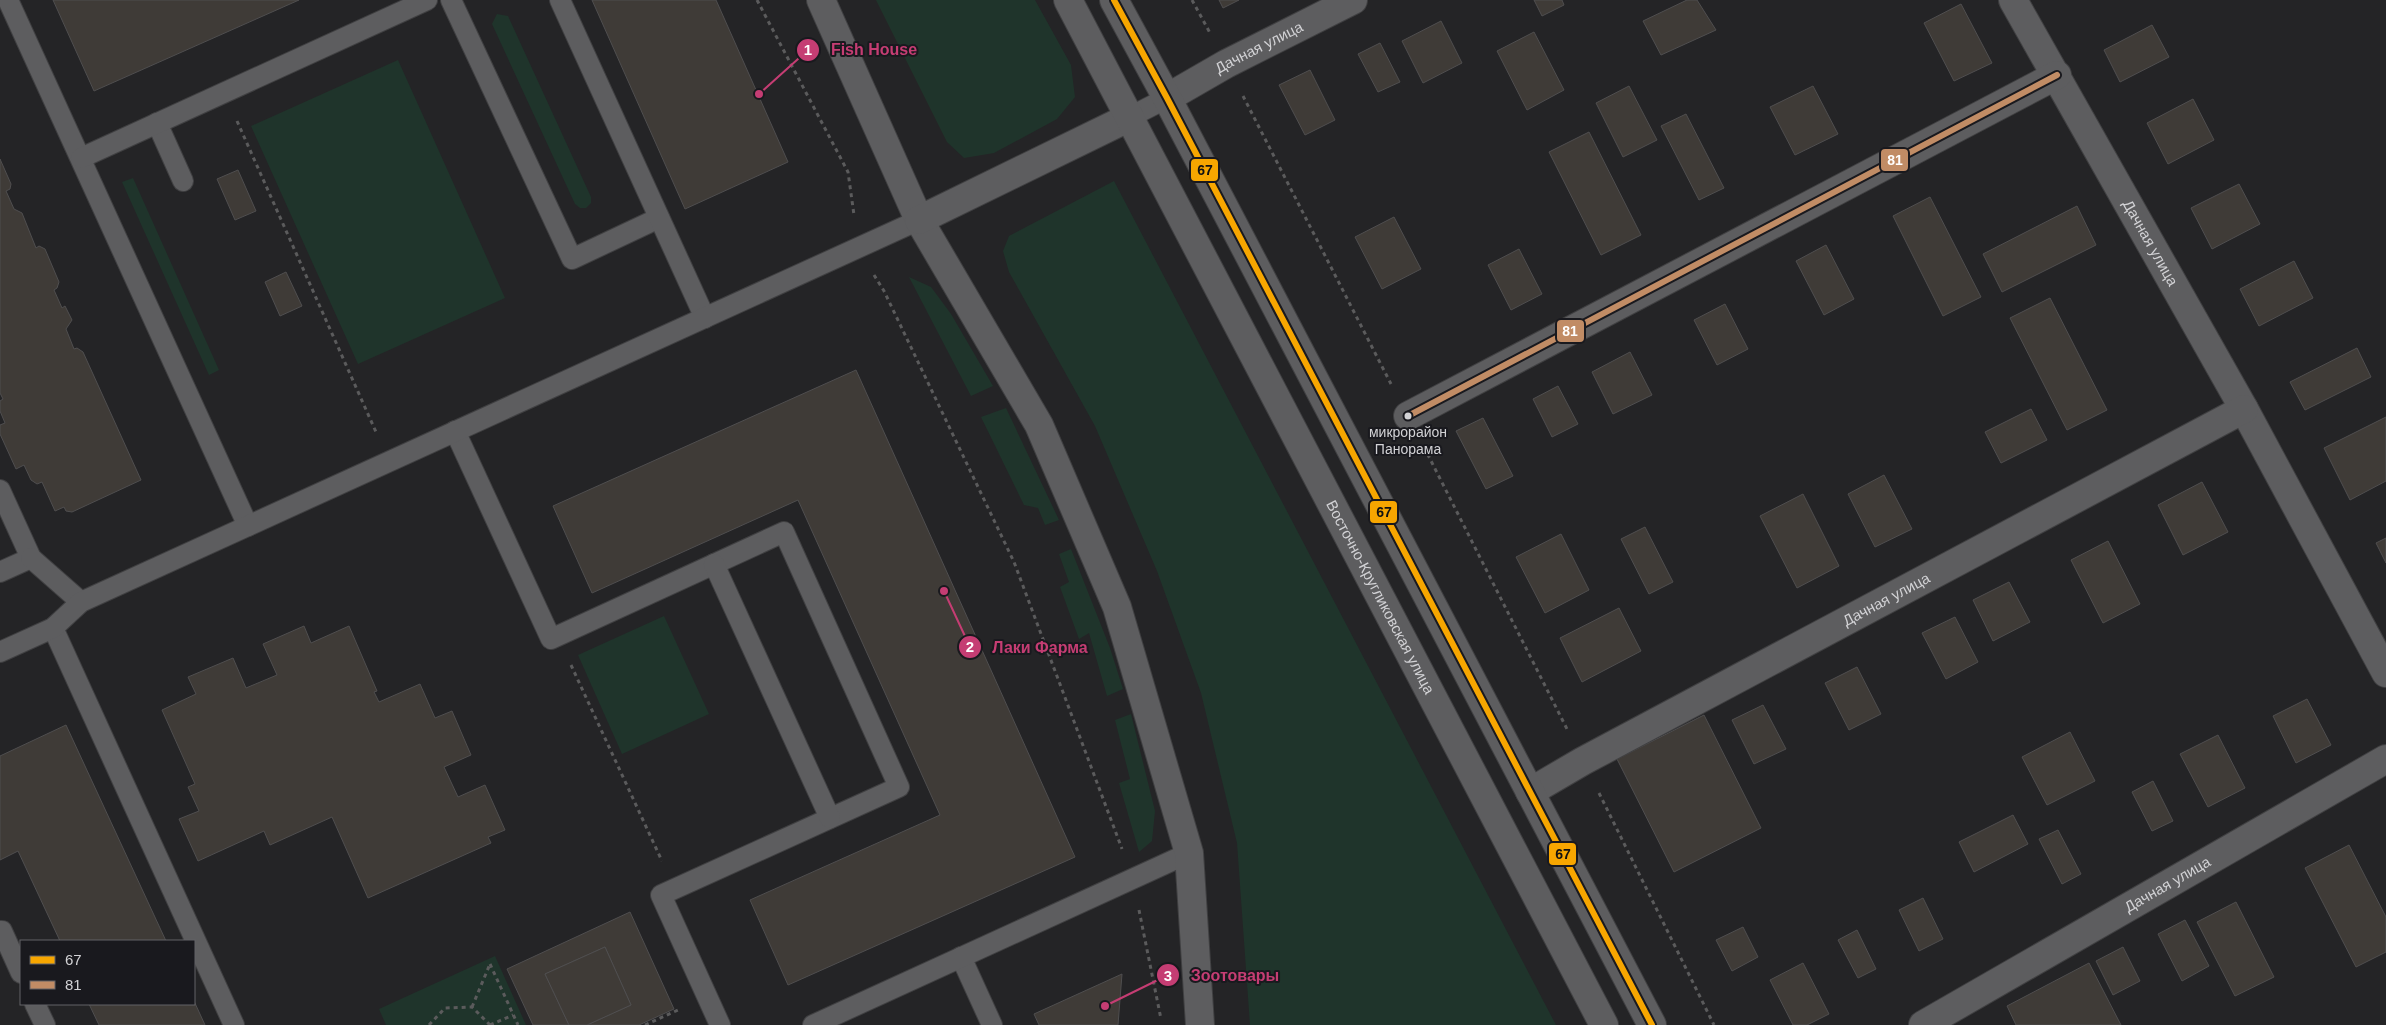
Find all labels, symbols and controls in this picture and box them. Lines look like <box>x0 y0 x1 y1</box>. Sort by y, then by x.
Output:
street label: Дачная улица <box>1212 17 1306 77</box>
callout: Fish House <box>796 34 927 65</box>
text: 1 <box>804 41 812 58</box>
text: Fish House <box>831 41 917 58</box>
line badge: 81 <box>1880 148 1909 172</box>
text: 81 <box>1887 152 1903 168</box>
line badge: 67 <box>1190 158 1219 182</box>
text: 67 <box>1197 162 1213 178</box>
street label: Дачная улица <box>2120 197 2182 289</box>
line badge: 81 <box>1556 319 1585 343</box>
text: 81 <box>1562 323 1578 339</box>
marker: микрорайон Панорама <box>1403 411 1413 421</box>
place label: микрорайон Панорама <box>1369 424 1447 457</box>
street label: Восточно-Кругликовская улица <box>1323 497 1439 697</box>
line badge: 67 <box>1369 500 1398 524</box>
text: 67 <box>1376 504 1392 520</box>
street label: Дачная улица <box>1840 569 1933 629</box>
callout: Лаки Фарма <box>958 632 1098 663</box>
text: 2 <box>966 638 974 655</box>
text: Лаки Фарма <box>992 639 1088 656</box>
line badge: 67 <box>1548 842 1577 866</box>
text: 67 <box>1555 846 1571 862</box>
street label: Дачная улица <box>2121 852 2214 915</box>
legend <box>20 940 195 1005</box>
text: 67 <box>65 951 82 968</box>
callout: Зоотовары <box>1156 960 1289 991</box>
text: 3 <box>1164 967 1172 984</box>
text: Зоотовары <box>1191 967 1279 984</box>
text: 81 <box>65 976 82 993</box>

